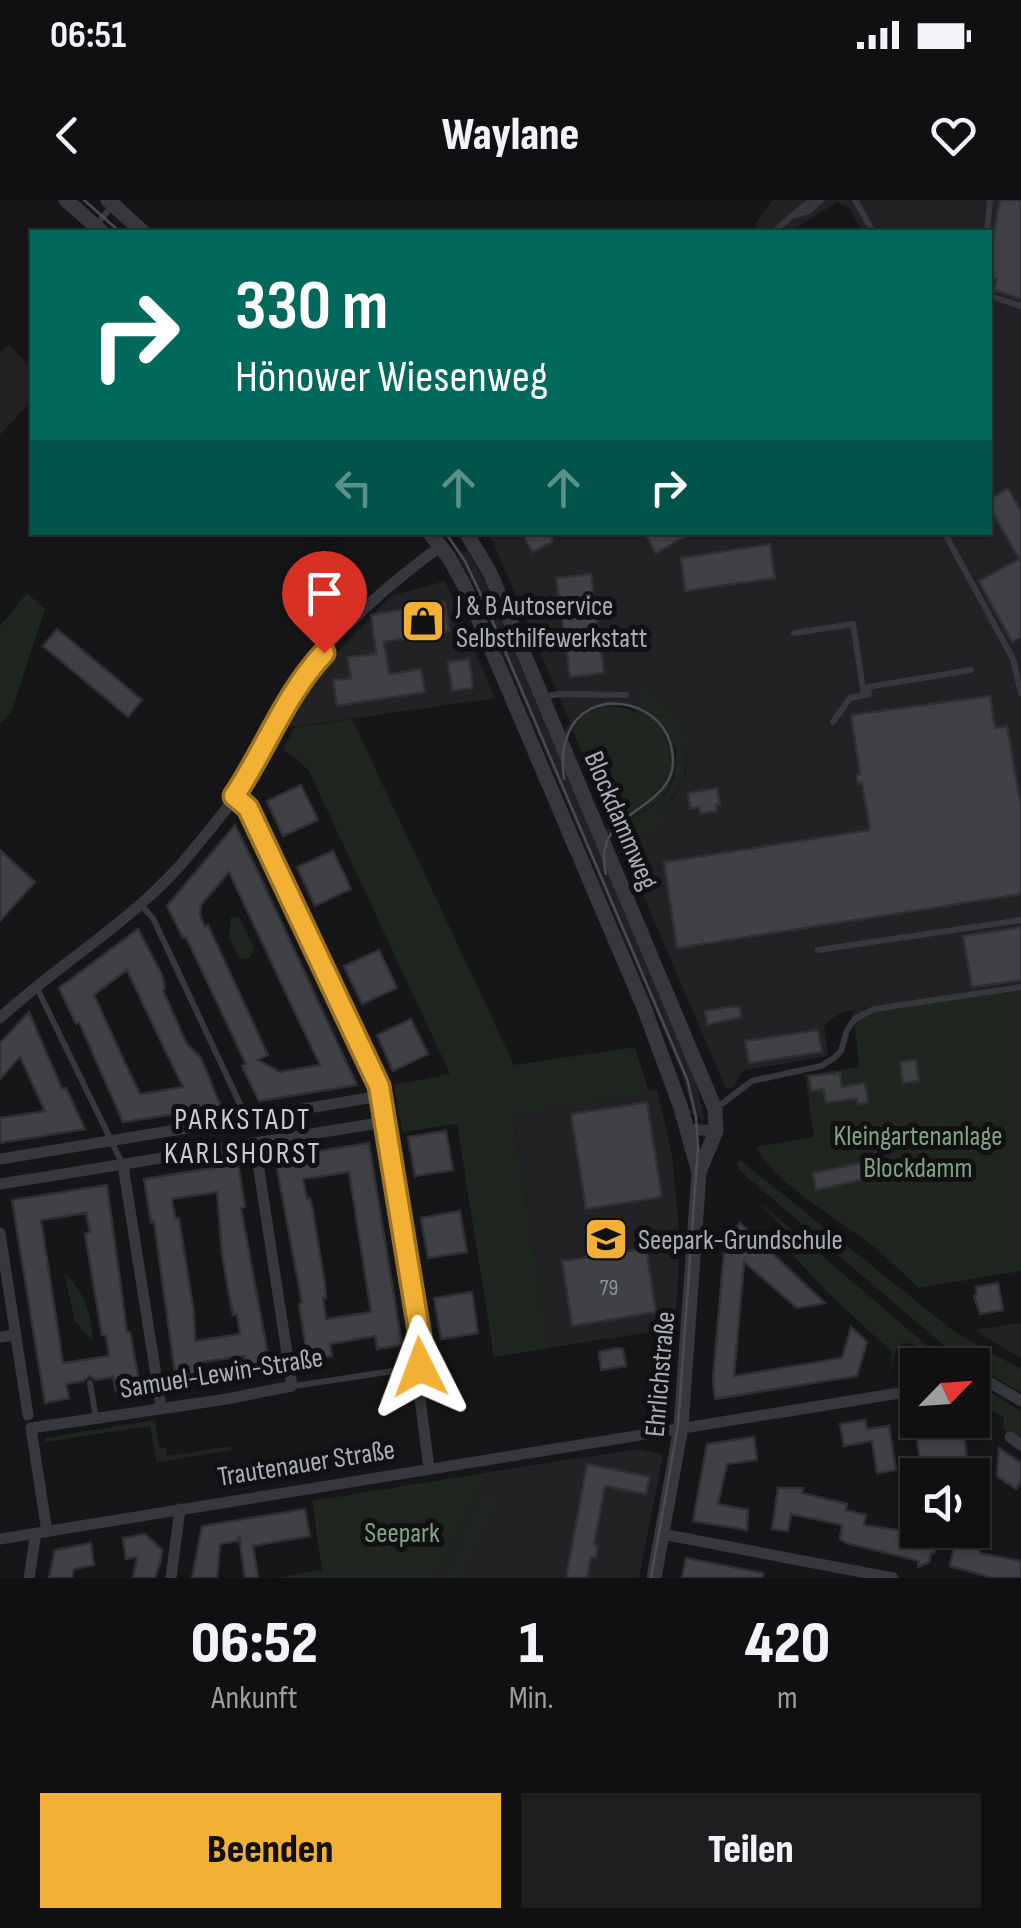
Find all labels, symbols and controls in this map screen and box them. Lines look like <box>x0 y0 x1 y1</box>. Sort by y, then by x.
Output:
text: 06:51 <box>50 13 126 58</box>
icon: back <box>40 108 95 163</box>
text: Waylane <box>442 108 579 163</box>
icon: heart <box>926 108 981 163</box>
text: 330 m <box>235 265 388 349</box>
icon: right <box>70 270 200 400</box>
text: Hönower Wiesenweg <box>235 350 548 405</box>
icon: left <box>326 460 381 515</box>
icon: ahead <box>431 460 486 515</box>
icon: ahead <box>536 460 591 515</box>
icon: right <box>641 460 696 515</box>
pin <box>282 551 367 654</box>
icon: arrive <box>297 566 352 621</box>
place label: J & B Autoservice Selbsthilfewerkstatt <box>455 590 647 655</box>
shop icon: J & B Autoservice Selbsthilfewerkstatt <box>400 598 446 644</box>
street label: Blockdammweg <box>577 746 665 895</box>
district label: PARKSTADT KARLSHORST <box>164 1102 322 1172</box>
park label: Kleingartenanlage Blockdamm <box>834 1120 1002 1185</box>
school or university icon: Seepark-Grundschule <box>583 1216 629 1262</box>
place label: Seepark-Grundschule <box>638 1224 843 1257</box>
house number: 79 <box>600 1275 618 1302</box>
street label: Ehrlichstraße <box>639 1310 682 1438</box>
position arrow <box>368 1315 472 1419</box>
street label: Samuel-Lewin-Straße <box>117 1341 325 1406</box>
north arrow <box>900 1348 990 1438</box>
map controls <box>900 1348 990 1548</box>
street label: Trautenauer Straße <box>215 1433 397 1494</box>
button: sound <box>900 1458 990 1548</box>
park label: Seepark <box>364 1517 440 1550</box>
text: 06:52 <box>191 1608 318 1680</box>
text: 1 <box>519 1608 544 1680</box>
text: 420 <box>744 1608 830 1680</box>
text: Ankunft <box>211 1679 298 1718</box>
text: Min. <box>509 1679 554 1718</box>
text: m <box>777 1679 798 1718</box>
button: Beenden <box>40 1793 501 1908</box>
button: Teilen <box>521 1793 981 1908</box>

